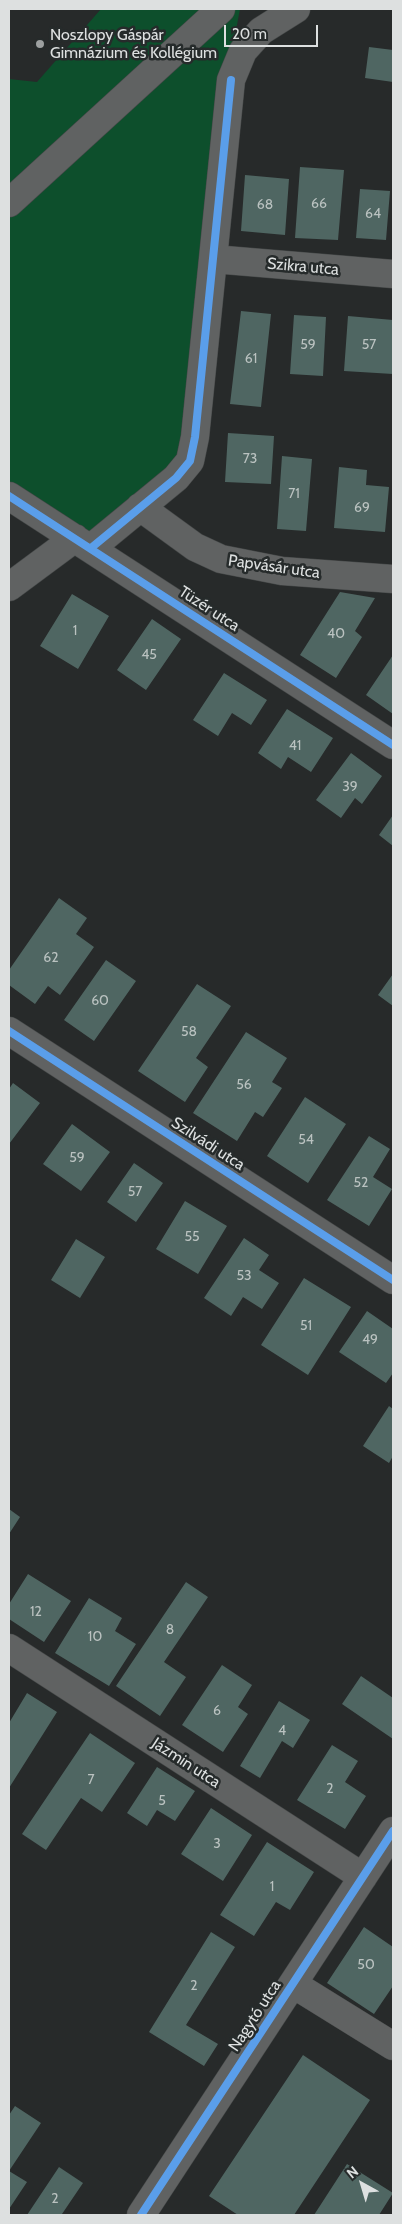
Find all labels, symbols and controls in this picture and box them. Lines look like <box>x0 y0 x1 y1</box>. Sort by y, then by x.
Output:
scale bar <box>227 15 321 47</box>
place label: Noszlopy Gáspár Gimnázium és Kollégium <box>50 25 217 63</box>
text: 20 m <box>232 25 267 43</box>
marker: Noszlopy Gáspár Gimnázium és Kollégium <box>34 38 46 50</box>
house number: 66 <box>311 196 327 212</box>
house number: 68 <box>257 197 273 213</box>
house number: 64 <box>365 206 381 222</box>
street label: Szikra utca <box>266 254 340 280</box>
house number: 59 <box>300 337 316 353</box>
house number: 57 <box>362 337 376 353</box>
house number: 61 <box>245 351 257 367</box>
house number: 73 <box>243 451 257 467</box>
house number: 71 <box>288 486 300 502</box>
house number: 69 <box>354 500 370 516</box>
street label: Papvásár utca <box>227 551 321 583</box>
street label: Tüzér utca <box>175 582 243 636</box>
house number: 1 <box>73 623 77 639</box>
house number: 40 <box>327 626 345 642</box>
house number: 45 <box>141 647 157 663</box>
house number: 41 <box>289 738 301 754</box>
house number: 39 <box>342 779 358 795</box>
house number: 62 <box>43 950 59 966</box>
house number: 60 <box>91 993 109 1009</box>
house number: 58 <box>181 1024 197 1040</box>
house number: 56 <box>236 1077 252 1093</box>
street label: Szilvádi utca <box>168 1113 248 1175</box>
house number: 54 <box>298 1132 314 1148</box>
house number: 59 <box>69 1150 85 1166</box>
house number: 52 <box>354 1175 368 1191</box>
house number: 57 <box>128 1184 142 1200</box>
house number: 55 <box>184 1229 200 1245</box>
house number: 53 <box>236 1268 252 1284</box>
house number: 51 <box>300 1318 312 1334</box>
house number: 49 <box>362 1332 378 1348</box>
house number: 12 <box>30 1604 42 1620</box>
house number: 8 <box>166 1622 174 1638</box>
house number: 10 <box>88 1629 102 1645</box>
house number: 6 <box>213 1703 221 1719</box>
house number: 4 <box>278 1723 286 1739</box>
street label: Jázmin utca <box>148 1734 224 1792</box>
house number: 7 <box>87 1772 95 1788</box>
house number: 2 <box>326 1781 334 1797</box>
house number: 5 <box>158 1793 166 1809</box>
house number: 3 <box>213 1836 221 1852</box>
house number: 1 <box>270 1879 274 1895</box>
house number: 50 <box>357 1957 375 1973</box>
street label: Nagytó utca <box>225 1977 285 2055</box>
house number: 2 <box>190 1978 198 1994</box>
north arrow <box>337 2159 387 2209</box>
text: N <box>343 2162 362 2182</box>
house number: 2 <box>51 2191 59 2207</box>

